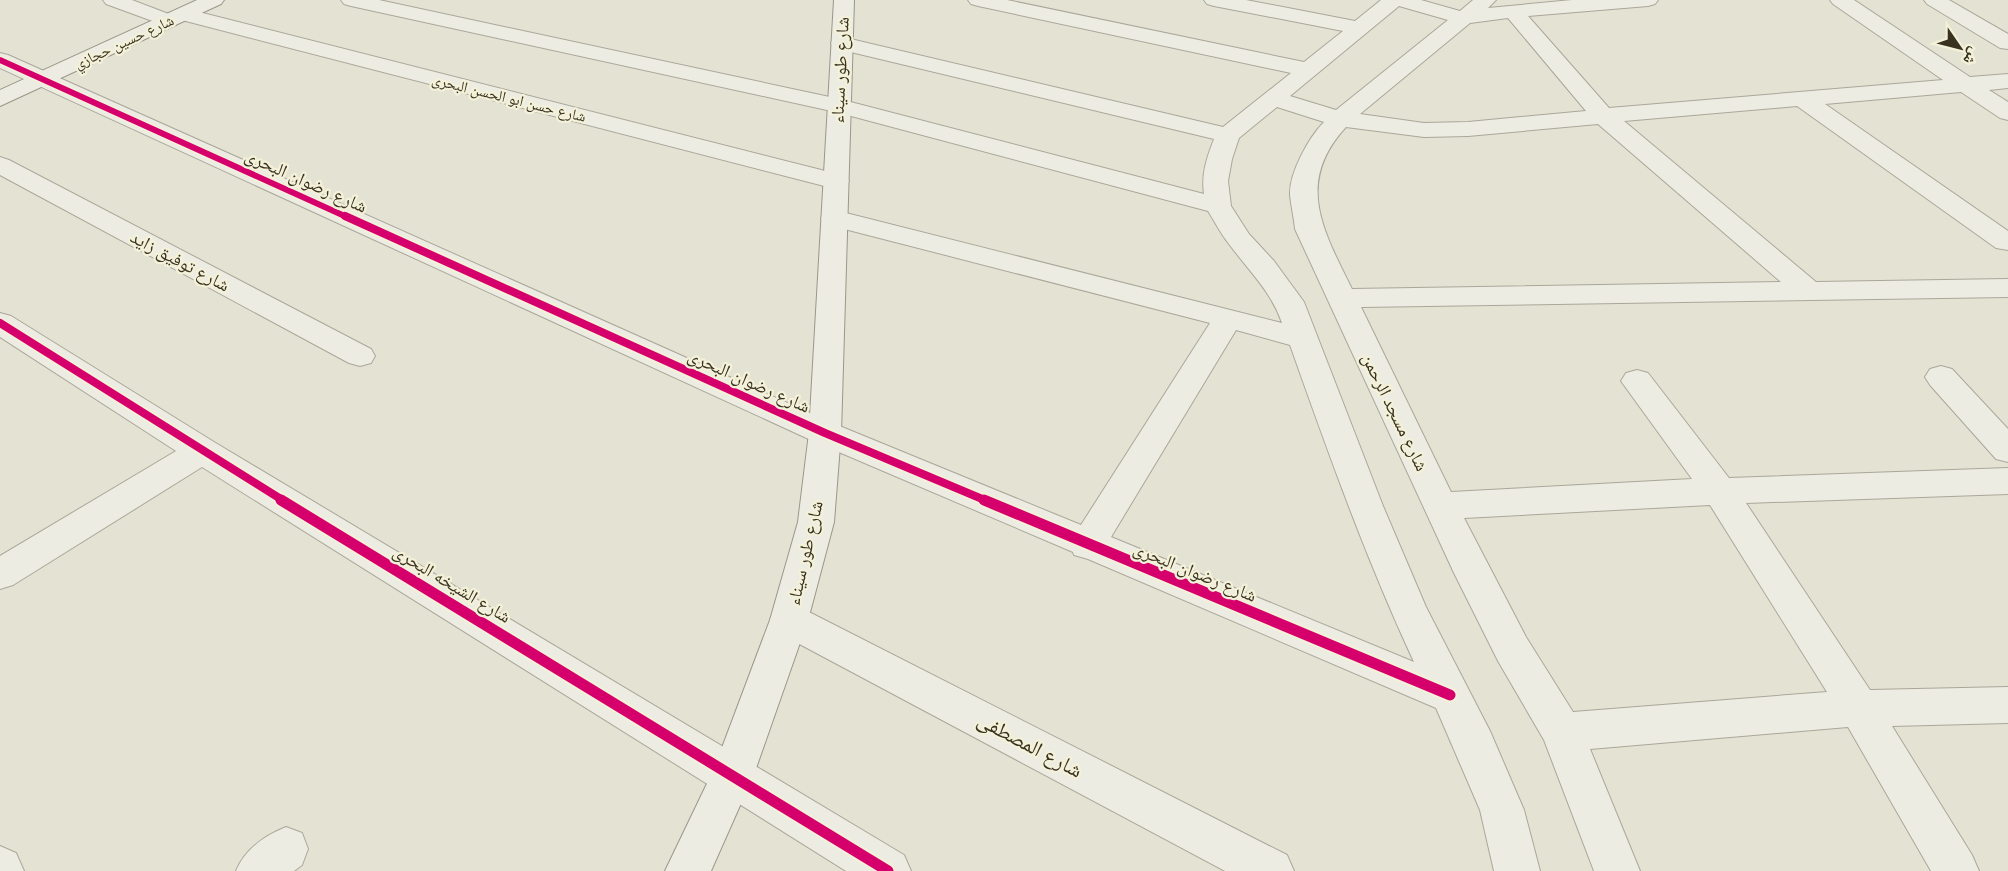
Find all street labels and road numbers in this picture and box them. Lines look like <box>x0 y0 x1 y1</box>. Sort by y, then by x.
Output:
street label: شارع حسين حجازي <box>70 9 178 76</box>
street label: شارع طور سيناء <box>824 16 854 124</box>
street label: شارع حسن ابو الحسن البحرى <box>430 68 589 127</box>
street label: شارع رضوان البحرى <box>242 142 371 218</box>
street label: شارع توفيق زايد <box>127 224 234 296</box>
street label: شارع رضوان البحرى <box>685 342 814 418</box>
street label: شارع مسجد الرحمن <box>1357 348 1435 475</box>
street label: شارع طور سيناء <box>780 498 828 607</box>
street label: شارع رضوان البحرى <box>1130 535 1261 607</box>
street label: شارع الشيخه البحرى <box>389 538 516 628</box>
street label: شارع المصطفى <box>973 704 1088 784</box>

